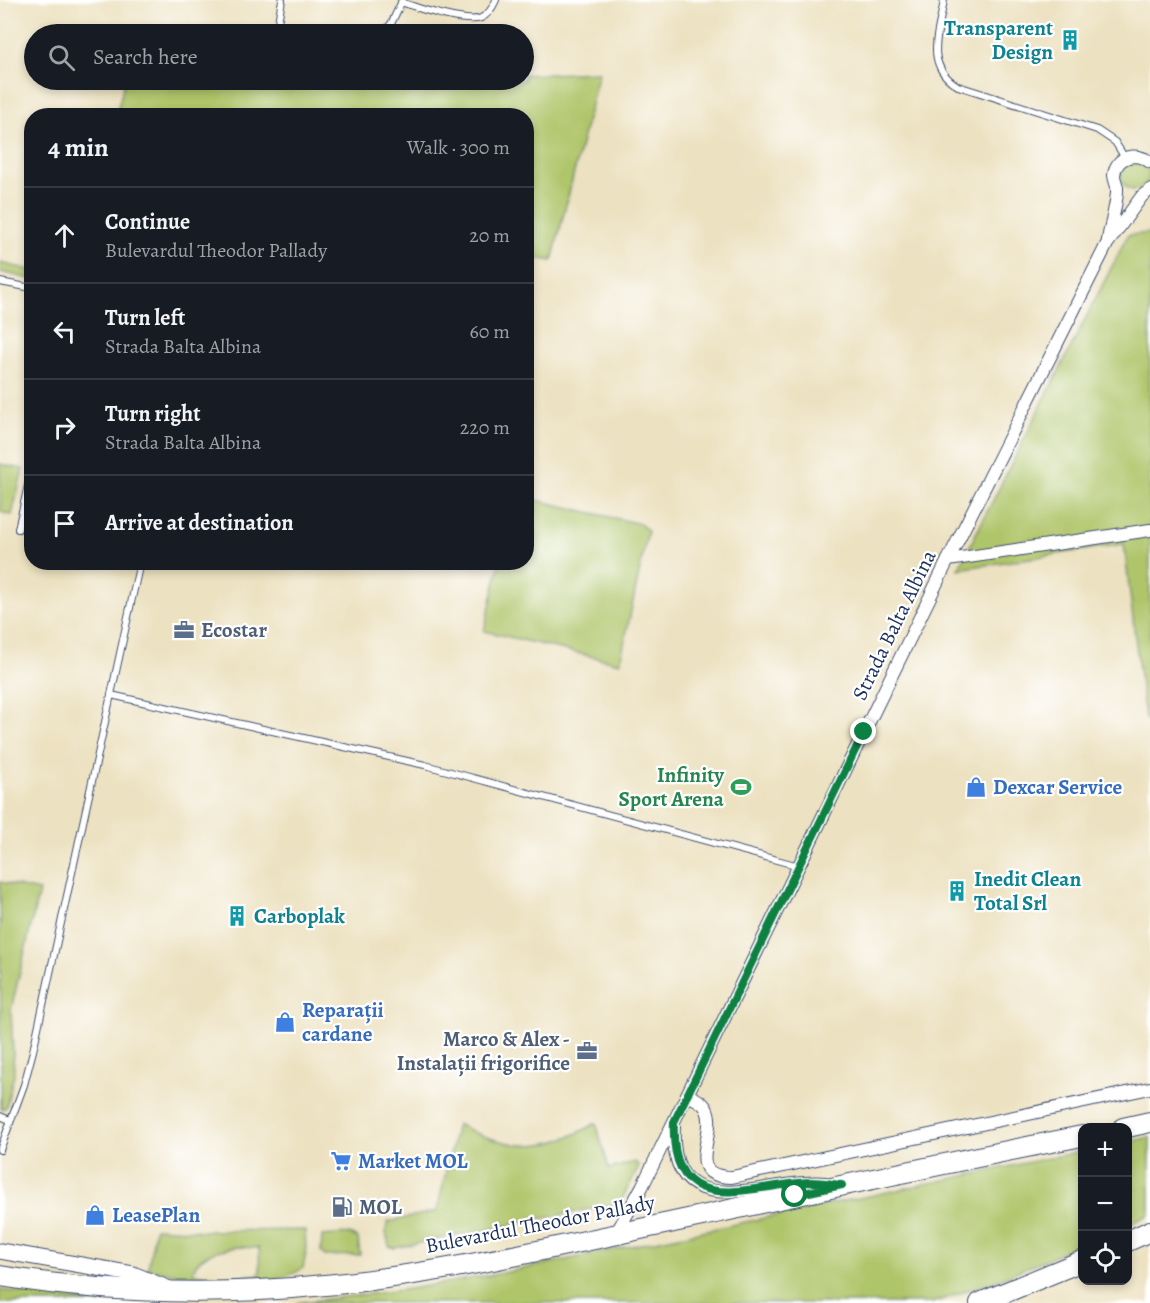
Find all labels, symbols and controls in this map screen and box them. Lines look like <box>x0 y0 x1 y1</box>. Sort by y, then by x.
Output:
place label: Transparent Design <box>944 14 1053 66</box>
search box <box>24 24 534 90</box>
building icon: Transparent Design <box>1058 28 1082 52</box>
icon: search <box>45 41 78 74</box>
text: Search here <box>93 42 198 72</box>
text: 4 min <box>48 130 109 165</box>
text: Walk · 300 m <box>407 134 510 161</box>
text: Continue <box>105 207 190 237</box>
icon: ahead <box>48 219 81 252</box>
text: 20 m <box>469 222 510 249</box>
text: Bulevardul Theodor Pallady <box>105 237 327 264</box>
text: Turn left <box>105 303 185 333</box>
icon: left <box>48 315 81 348</box>
text: 60 m <box>470 318 510 345</box>
text: Strada Balta Albina <box>105 333 261 360</box>
text: Turn right <box>105 399 201 429</box>
icon: right <box>48 411 81 444</box>
text: 220 m <box>460 414 510 441</box>
text: Strada Balta Albina <box>105 429 261 456</box>
icon: arrive <box>48 507 81 540</box>
text: Arrive at destination <box>105 508 294 538</box>
street label: Strada Balta Albina <box>845 545 943 705</box>
place label: Ecostar <box>201 616 267 644</box>
office icon: Ecostar <box>172 618 196 642</box>
route end <box>850 718 876 744</box>
place label: Infinity Sport Arena <box>619 761 725 813</box>
place label: Dexcar Service <box>993 773 1123 801</box>
sports icon: Infinity Sport Arena <box>729 775 753 799</box>
shop icon: Dexcar Service <box>964 775 988 799</box>
place label: Inedit Clean Total Srl <box>974 865 1081 917</box>
building icon: Inedit Clean Total Srl <box>945 879 969 903</box>
place label: Carboplak <box>254 902 345 930</box>
building icon: Carboplak <box>225 904 249 928</box>
place label: Reparații cardane <box>302 996 384 1048</box>
shop icon: Reparații cardane <box>273 1010 297 1034</box>
place label: Marco & Alex - Instalații frigorifice <box>397 1025 570 1077</box>
office icon: Marco & Alex - Instalații frigorifice <box>575 1039 599 1063</box>
map controls <box>1078 1123 1132 1285</box>
button: + <box>1078 1123 1132 1177</box>
place label: Market MOL <box>358 1147 469 1175</box>
supermarket icon: Market MOL <box>329 1149 353 1173</box>
button: − <box>1078 1177 1132 1231</box>
route start <box>781 1181 807 1207</box>
street label: Bulevardul Theodor Pallady <box>423 1188 658 1260</box>
place label: MOL <box>359 1193 403 1221</box>
fuel station icon: MOL <box>330 1195 354 1219</box>
place label: LeasePlan <box>112 1201 200 1229</box>
shop icon: LeasePlan <box>83 1203 107 1227</box>
button: locate <box>1078 1231 1132 1285</box>

